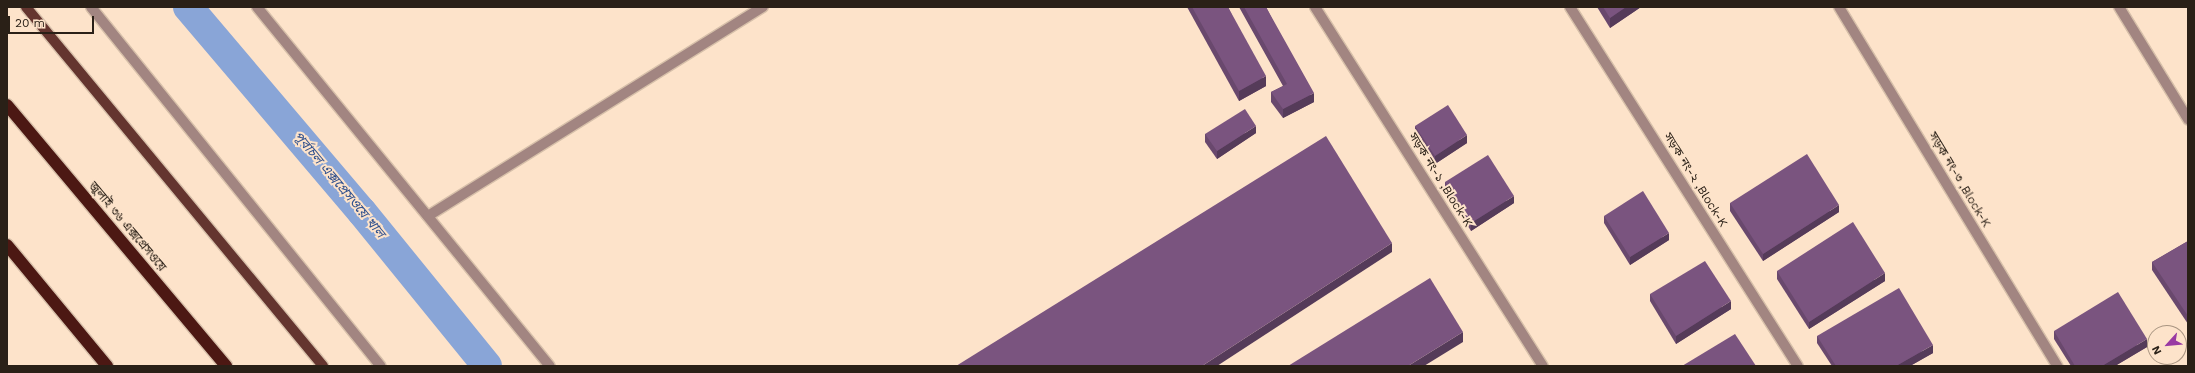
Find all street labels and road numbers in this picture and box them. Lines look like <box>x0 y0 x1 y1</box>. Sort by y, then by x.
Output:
street label: সড়ক নং-১ ,Block-K <box>1405 130 1475 230</box>
street label: সড়ক নং-২ ,Block-K <box>1660 130 1730 230</box>
street label: সড়ক নং-৩ ,Block-K <box>1925 130 1993 230</box>
street label: জুলাই ৩৬ এক্সপ্রেসওয়ে <box>85 179 169 275</box>

